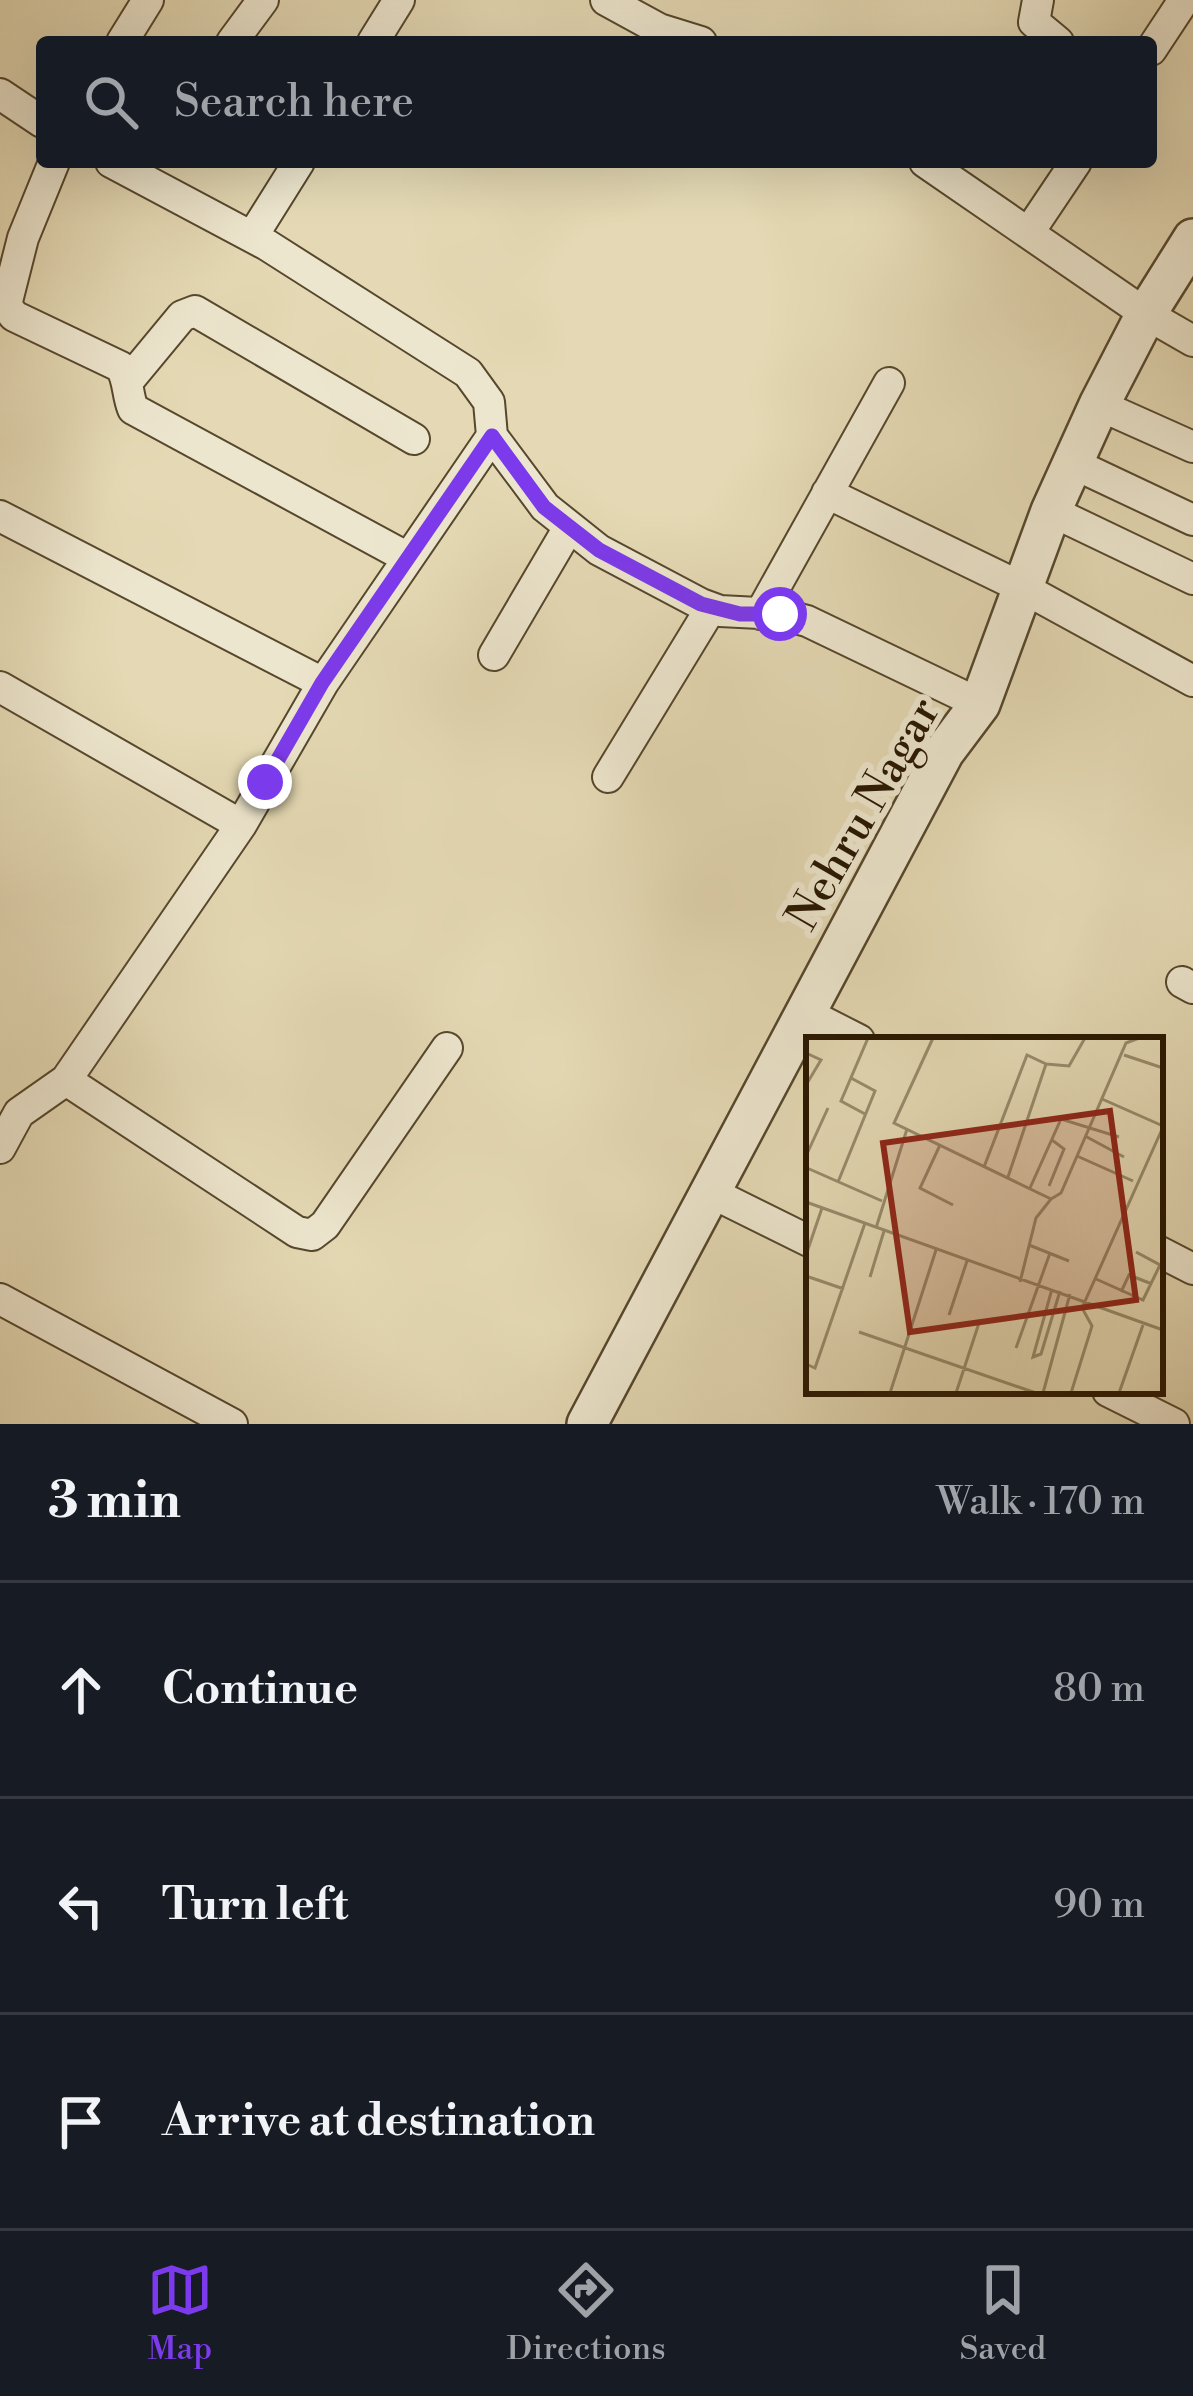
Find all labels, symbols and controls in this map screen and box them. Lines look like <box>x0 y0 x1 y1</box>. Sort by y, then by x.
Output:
search box <box>36 36 1157 168</box>
icon: search <box>78 69 144 135</box>
text: Search here <box>174 74 414 131</box>
route start <box>753 587 807 641</box>
street label: Nehru Nagar <box>775 688 954 941</box>
route end <box>238 755 292 809</box>
inset map <box>806 1037 1163 1394</box>
text: 3 min <box>48 1470 181 1534</box>
text: Walk · 170 m <box>936 1478 1145 1527</box>
icon: ahead <box>48 1657 114 1723</box>
text: Continue <box>162 1661 358 1718</box>
text: 80 m <box>1053 1665 1145 1714</box>
icon: left <box>48 1873 114 1939</box>
text: Turn left <box>162 1877 348 1934</box>
text: 90 m <box>1053 1881 1145 1930</box>
icon: arrive <box>48 2089 114 2155</box>
text: Arrive at destination <box>162 2093 595 2150</box>
tab: Map <box>147 2257 213 2370</box>
tab: Directions <box>507 2257 666 2370</box>
tab: Saved <box>959 2257 1046 2370</box>

